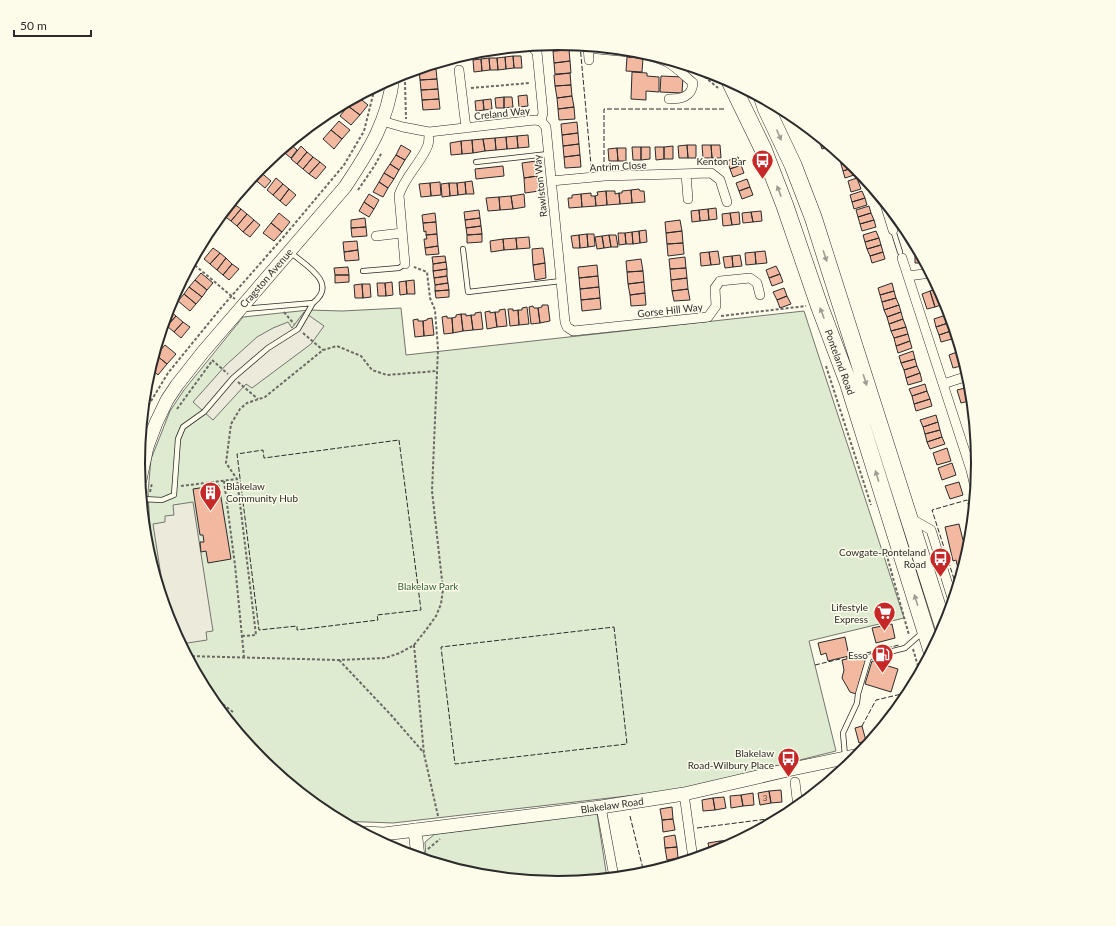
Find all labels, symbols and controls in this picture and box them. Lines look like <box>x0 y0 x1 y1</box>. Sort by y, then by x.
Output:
scale bar <box>14 12 91 38</box>
text: 50 m <box>20 18 47 33</box>
street label: Creland Way <box>473 104 531 122</box>
one-way arrow <box>776 129 782 140</box>
bus stop icon: Kenton Bar <box>749 148 775 181</box>
street label: Rawlston Way <box>531 153 549 218</box>
place label: Kenton Bar <box>697 155 746 167</box>
street label: Antrim Close <box>589 159 647 173</box>
one-way arrow <box>776 184 782 196</box>
street label: Cragston Avenue <box>237 246 295 310</box>
one-way arrow <box>823 250 829 262</box>
street label: Gorse Hill Way <box>637 301 704 319</box>
one-way arrow <box>819 307 825 319</box>
street label: Ponteland Road <box>823 328 857 396</box>
one-way arrow <box>862 374 868 386</box>
one-way arrow <box>874 470 880 482</box>
building icon: Blakelaw Community Hub <box>197 479 223 512</box>
place label: Blakelaw Community Hub <box>226 480 298 504</box>
bus stop icon: Cowgate-Ponteland Road <box>928 545 954 578</box>
place label: Cowgate-Ponteland Road <box>839 546 926 570</box>
park label: Blakelaw Park <box>398 580 459 592</box>
one-way arrow <box>913 594 919 606</box>
supermarket icon: Lifestyle Express <box>871 600 897 633</box>
place label: Lifestyle Express <box>831 601 868 625</box>
fuel station icon: Esso <box>870 642 896 675</box>
place label: Esso <box>848 649 868 661</box>
bus stop icon: Blakelaw Road-Wilbury Place <box>776 746 802 779</box>
place label: Blakelaw Road-Wilbury Place <box>688 747 774 771</box>
house number: 3 <box>763 793 768 803</box>
street label: Blakelaw Road <box>580 795 644 815</box>

